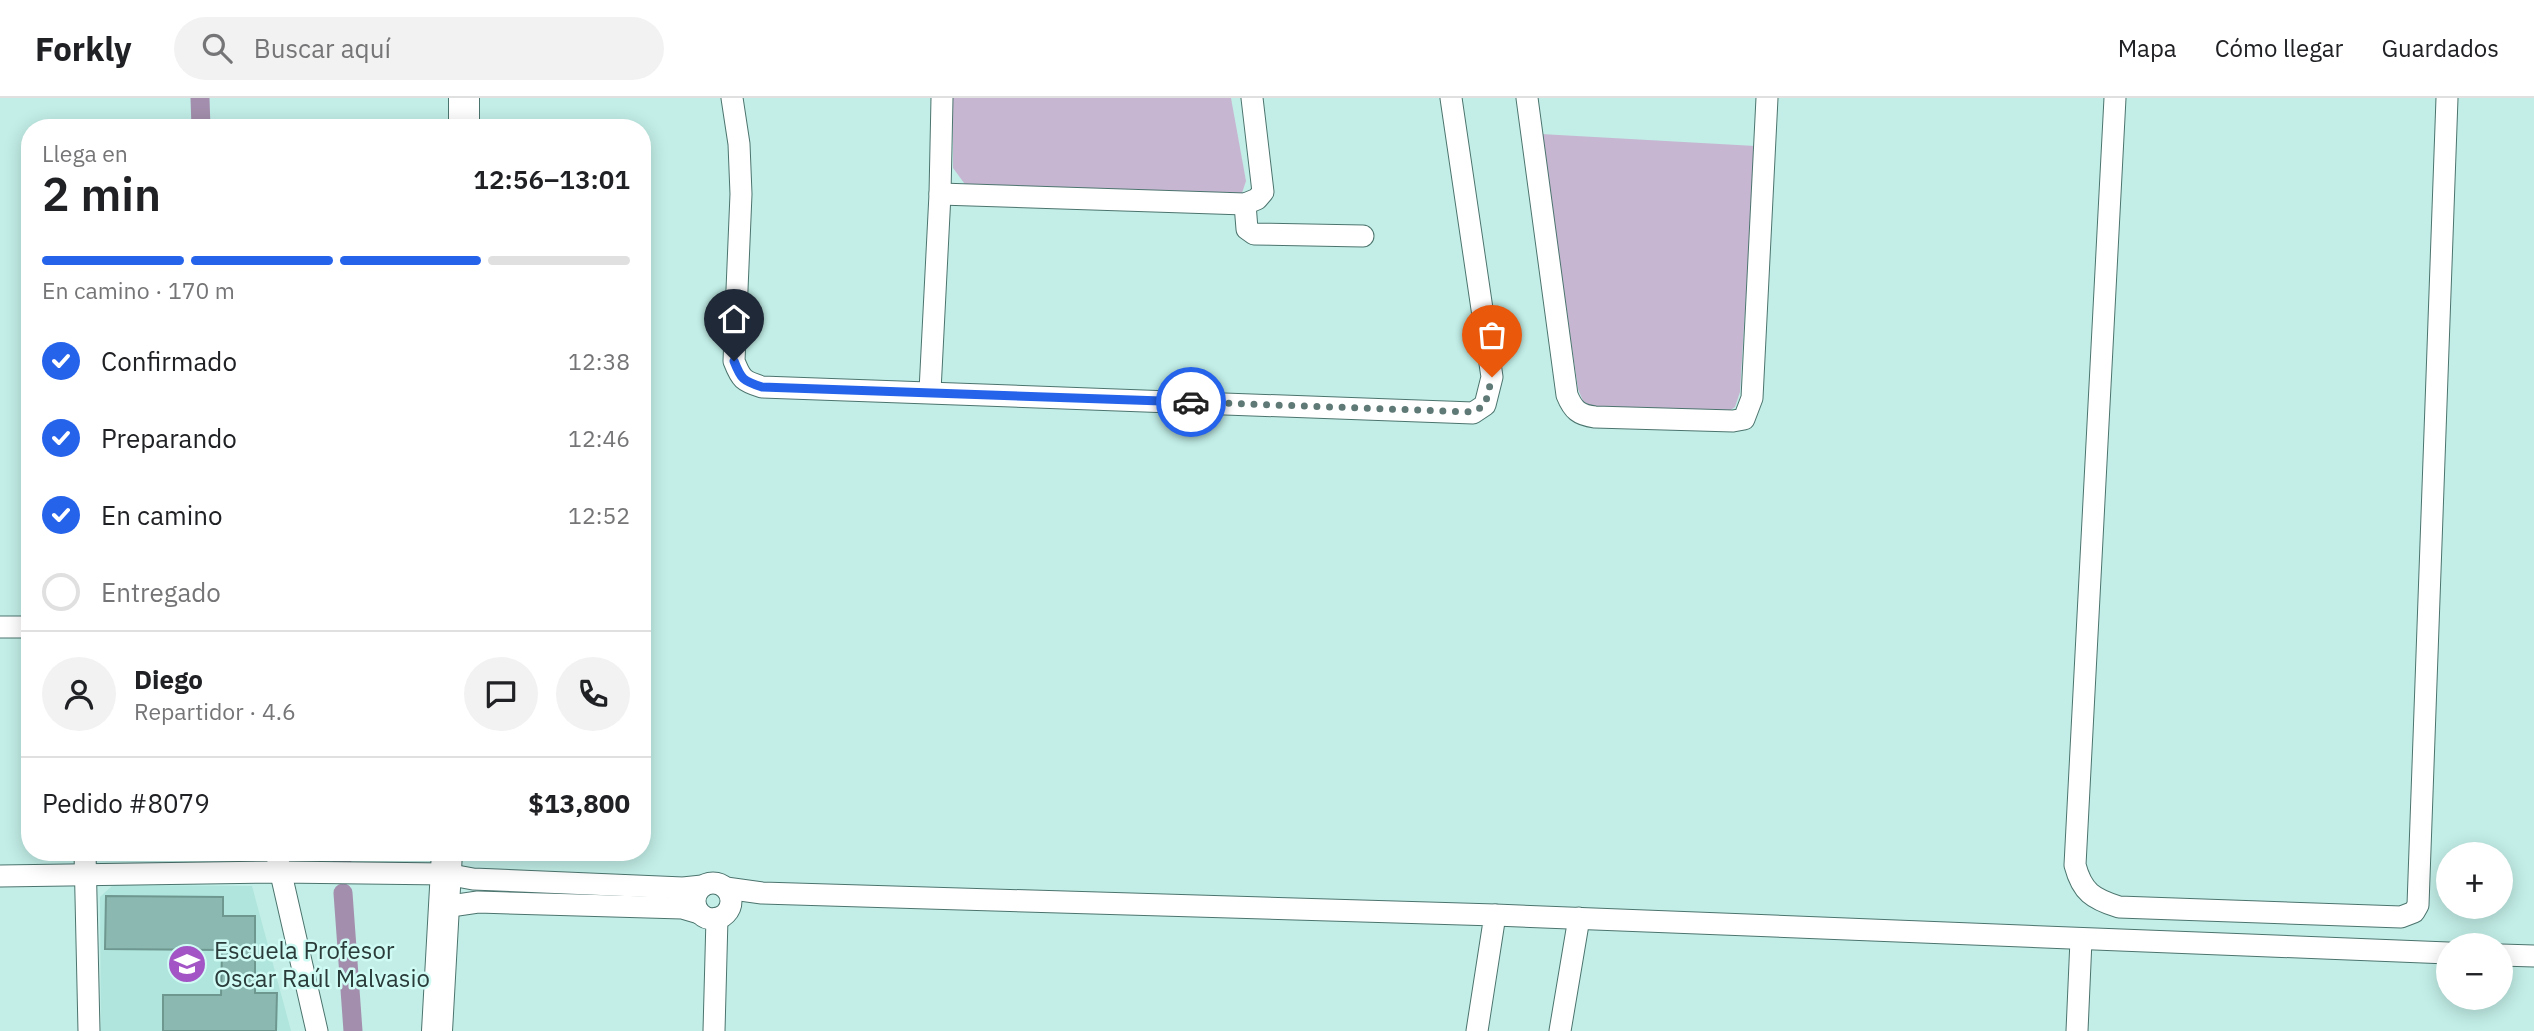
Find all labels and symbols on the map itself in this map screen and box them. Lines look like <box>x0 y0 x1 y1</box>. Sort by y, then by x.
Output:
pin <box>704 289 764 361</box>
pin <box>1462 305 1522 377</box>
courier <box>1156 367 1226 437</box>
place label: Escuela Profesor Oscar Raúl Malvasio <box>214 934 430 994</box>
school or university icon: Escuela Profesor Oscar Raúl Malvasio <box>166 943 208 985</box>

